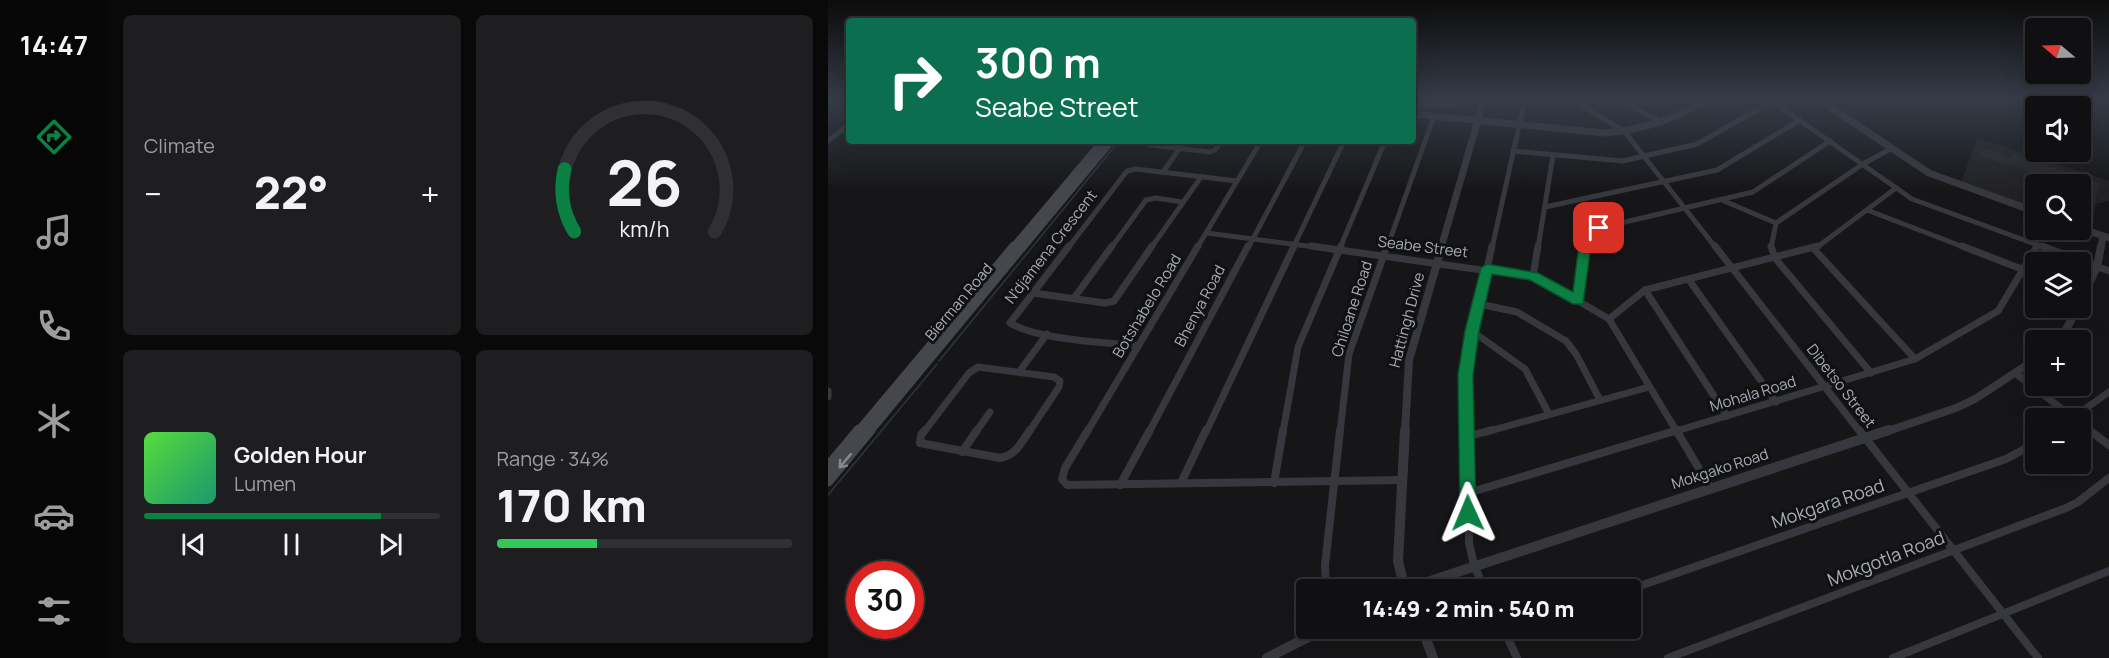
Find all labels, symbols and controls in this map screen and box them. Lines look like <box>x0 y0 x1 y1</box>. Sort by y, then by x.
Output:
north arrow <box>2025 18 2091 84</box>
map controls <box>2025 18 2091 474</box>
text: 14:47 <box>20 26 88 63</box>
text: 300 m <box>975 33 1101 91</box>
icon: right <box>876 42 954 120</box>
text: Seabe Street <box>975 88 1139 125</box>
button: sound <box>2025 96 2091 162</box>
icon: directions <box>33 116 75 158</box>
text: Climate <box>144 132 215 159</box>
text: 26 <box>606 139 682 225</box>
text: 22° <box>254 161 328 223</box>
text: − <box>144 171 162 216</box>
text: + <box>420 171 439 216</box>
button: search <box>2025 174 2091 240</box>
street label: N'djamena Crescent <box>1000 185 1102 308</box>
pin <box>1573 202 1624 253</box>
icon: music <box>33 211 75 253</box>
icon: arrive <box>1582 211 1615 244</box>
text: km/h <box>619 214 669 243</box>
street label: Seabe Street <box>1377 231 1469 262</box>
street label: Botshabelo Road <box>1107 250 1186 362</box>
button: layers <box>2025 252 2091 318</box>
street label: Bierman Road <box>920 258 997 345</box>
street label: Chiloane Road <box>1326 258 1377 360</box>
street label: Bhenya Road <box>1169 261 1230 350</box>
street label: Hattingh Drive <box>1384 270 1429 370</box>
icon: phone <box>33 305 75 347</box>
button: + <box>2025 330 2091 396</box>
street label: Dibetso Street <box>1802 339 1881 432</box>
street label: Mohala Road <box>1707 370 1799 417</box>
icon: climate <box>33 400 75 442</box>
button: − <box>2025 408 2091 474</box>
text: Golden Hour <box>234 440 367 470</box>
street label: Mokgako Road <box>1669 443 1771 494</box>
text: Range · 34% <box>497 445 609 472</box>
one-way arrow <box>839 452 852 468</box>
text: Lumen <box>234 470 296 497</box>
street label: Mokgara Road <box>1768 473 1887 534</box>
text: 170 km <box>497 474 647 536</box>
position arrow <box>1436 481 1500 545</box>
icon: car <box>33 495 75 537</box>
street label: Mokgotla Road <box>1824 525 1948 591</box>
icon: previous <box>177 528 210 561</box>
icon: pause <box>275 528 308 561</box>
icon: next <box>374 528 407 561</box>
speed limit sign: 30 <box>846 561 924 639</box>
icon: filters <box>33 590 75 632</box>
text: 14:49 · 2 min · 540 m <box>1362 594 1575 624</box>

